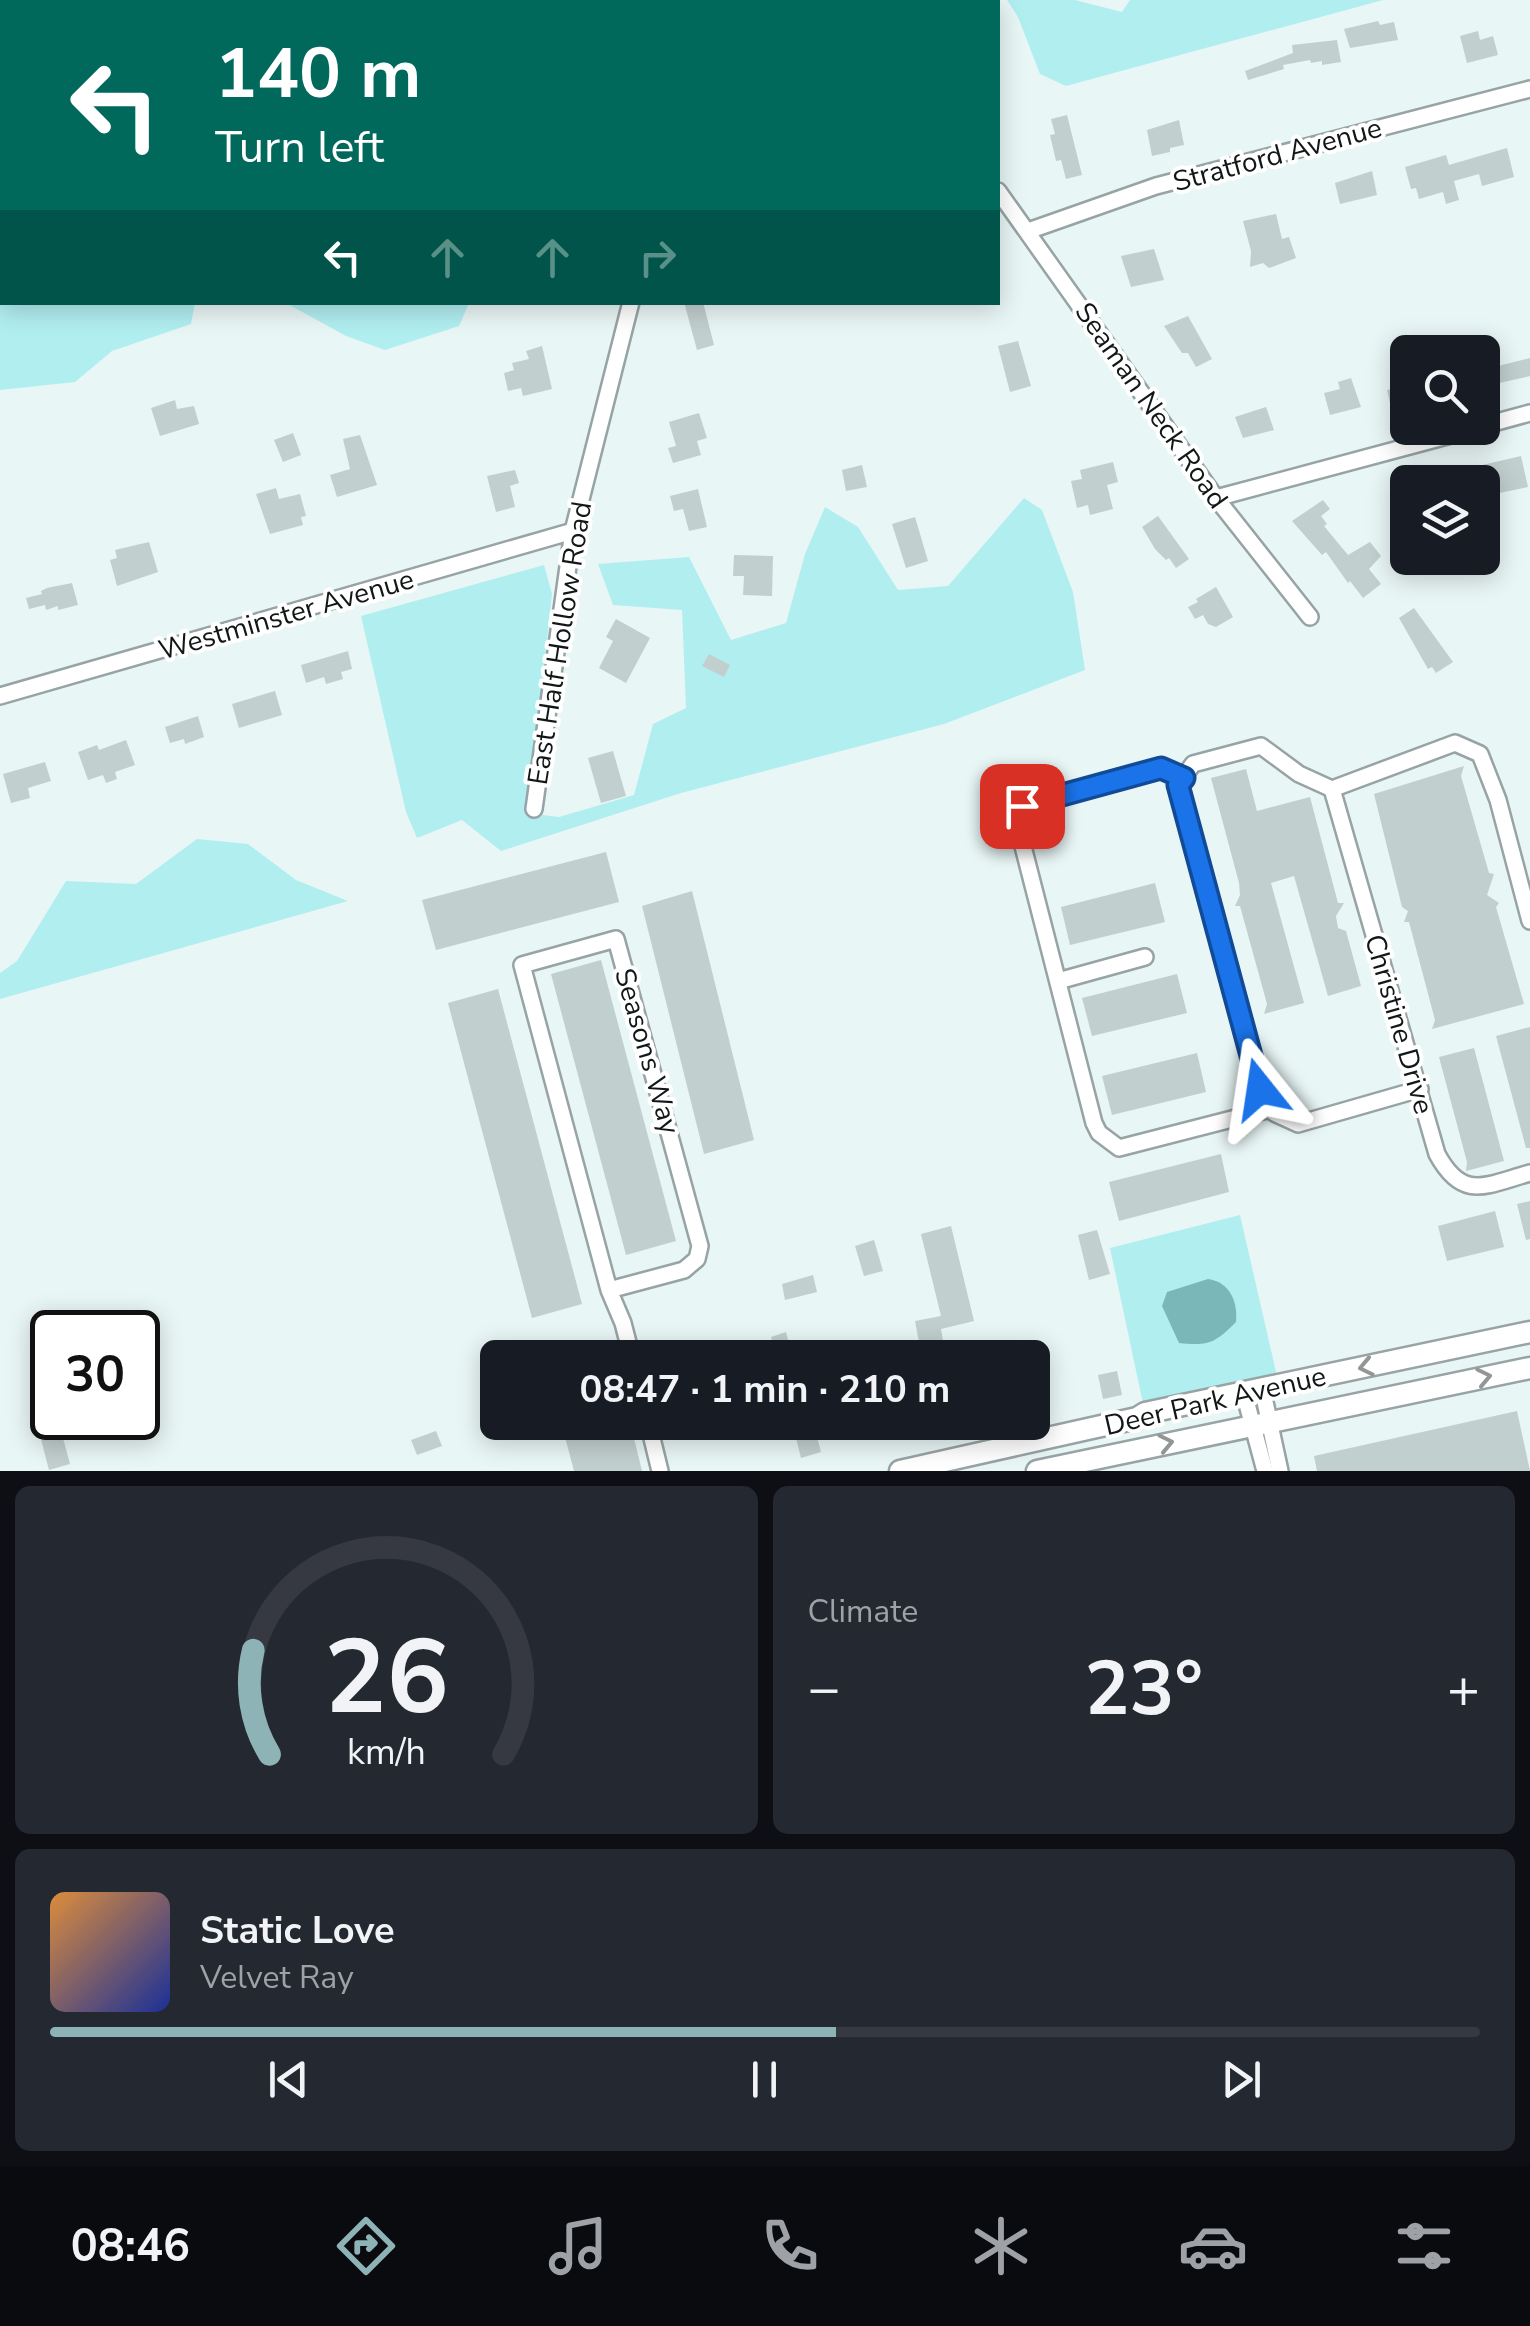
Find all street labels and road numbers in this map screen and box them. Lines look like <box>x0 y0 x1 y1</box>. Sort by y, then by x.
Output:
street label: Stratford Avenue <box>1169 109 1386 201</box>
street label: Seaman Neck Road <box>1066 295 1237 516</box>
street label: East Half Hollow Road <box>519 499 601 788</box>
street label: Westminster Avenue <box>154 560 418 670</box>
street label: Christine Drive <box>1355 930 1443 1119</box>
street label: Seasons Way <box>605 964 689 1139</box>
street label: Deer Park Avenue <box>1101 1357 1330 1445</box>

